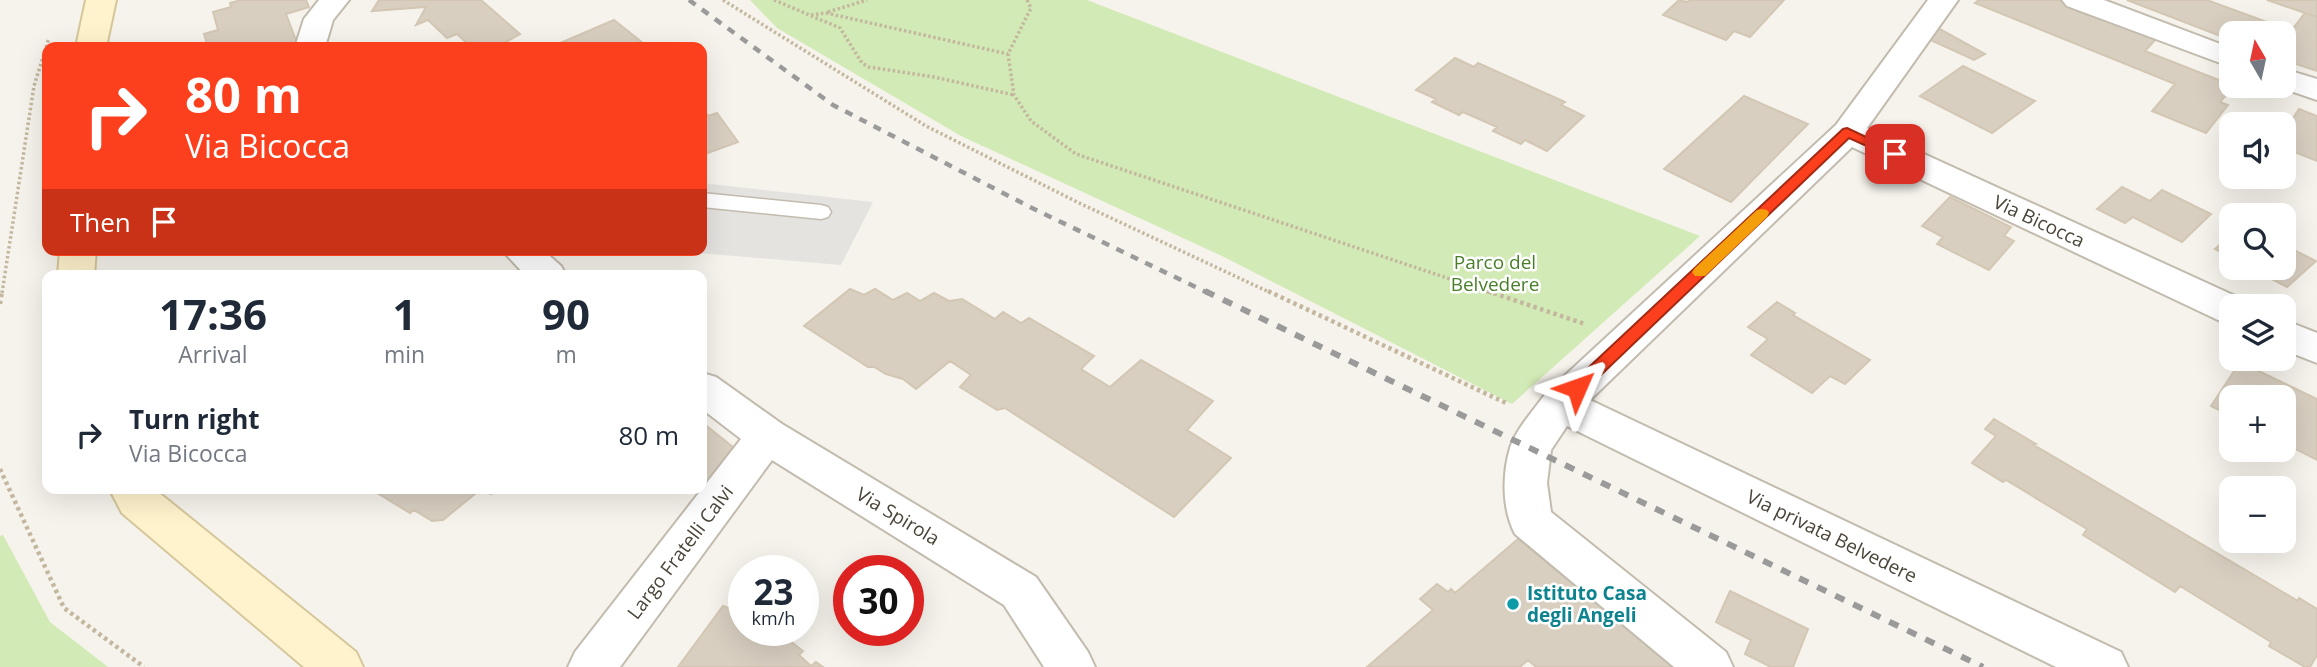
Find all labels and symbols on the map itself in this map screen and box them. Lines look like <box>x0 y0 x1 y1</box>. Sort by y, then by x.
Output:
north arrow <box>2219 21 2296 98</box>
pin <box>1865 124 1925 184</box>
street label: Via Bicocca <box>1989 189 2089 253</box>
park label: Parco del Belvedere <box>1451 249 1539 297</box>
position arrow <box>1540 351 1614 425</box>
street label: Largo Fratelli Calvi <box>621 480 739 624</box>
street label: Via Spirola <box>851 481 945 551</box>
street label: Via privata Belvedere <box>1742 483 1922 589</box>
speed limit sign: 30 <box>833 555 924 646</box>
place label: Istituto Casa degli Angeli <box>1527 580 1647 628</box>
marker: Istituto Casa degli Angeli <box>1505 596 1521 612</box>

